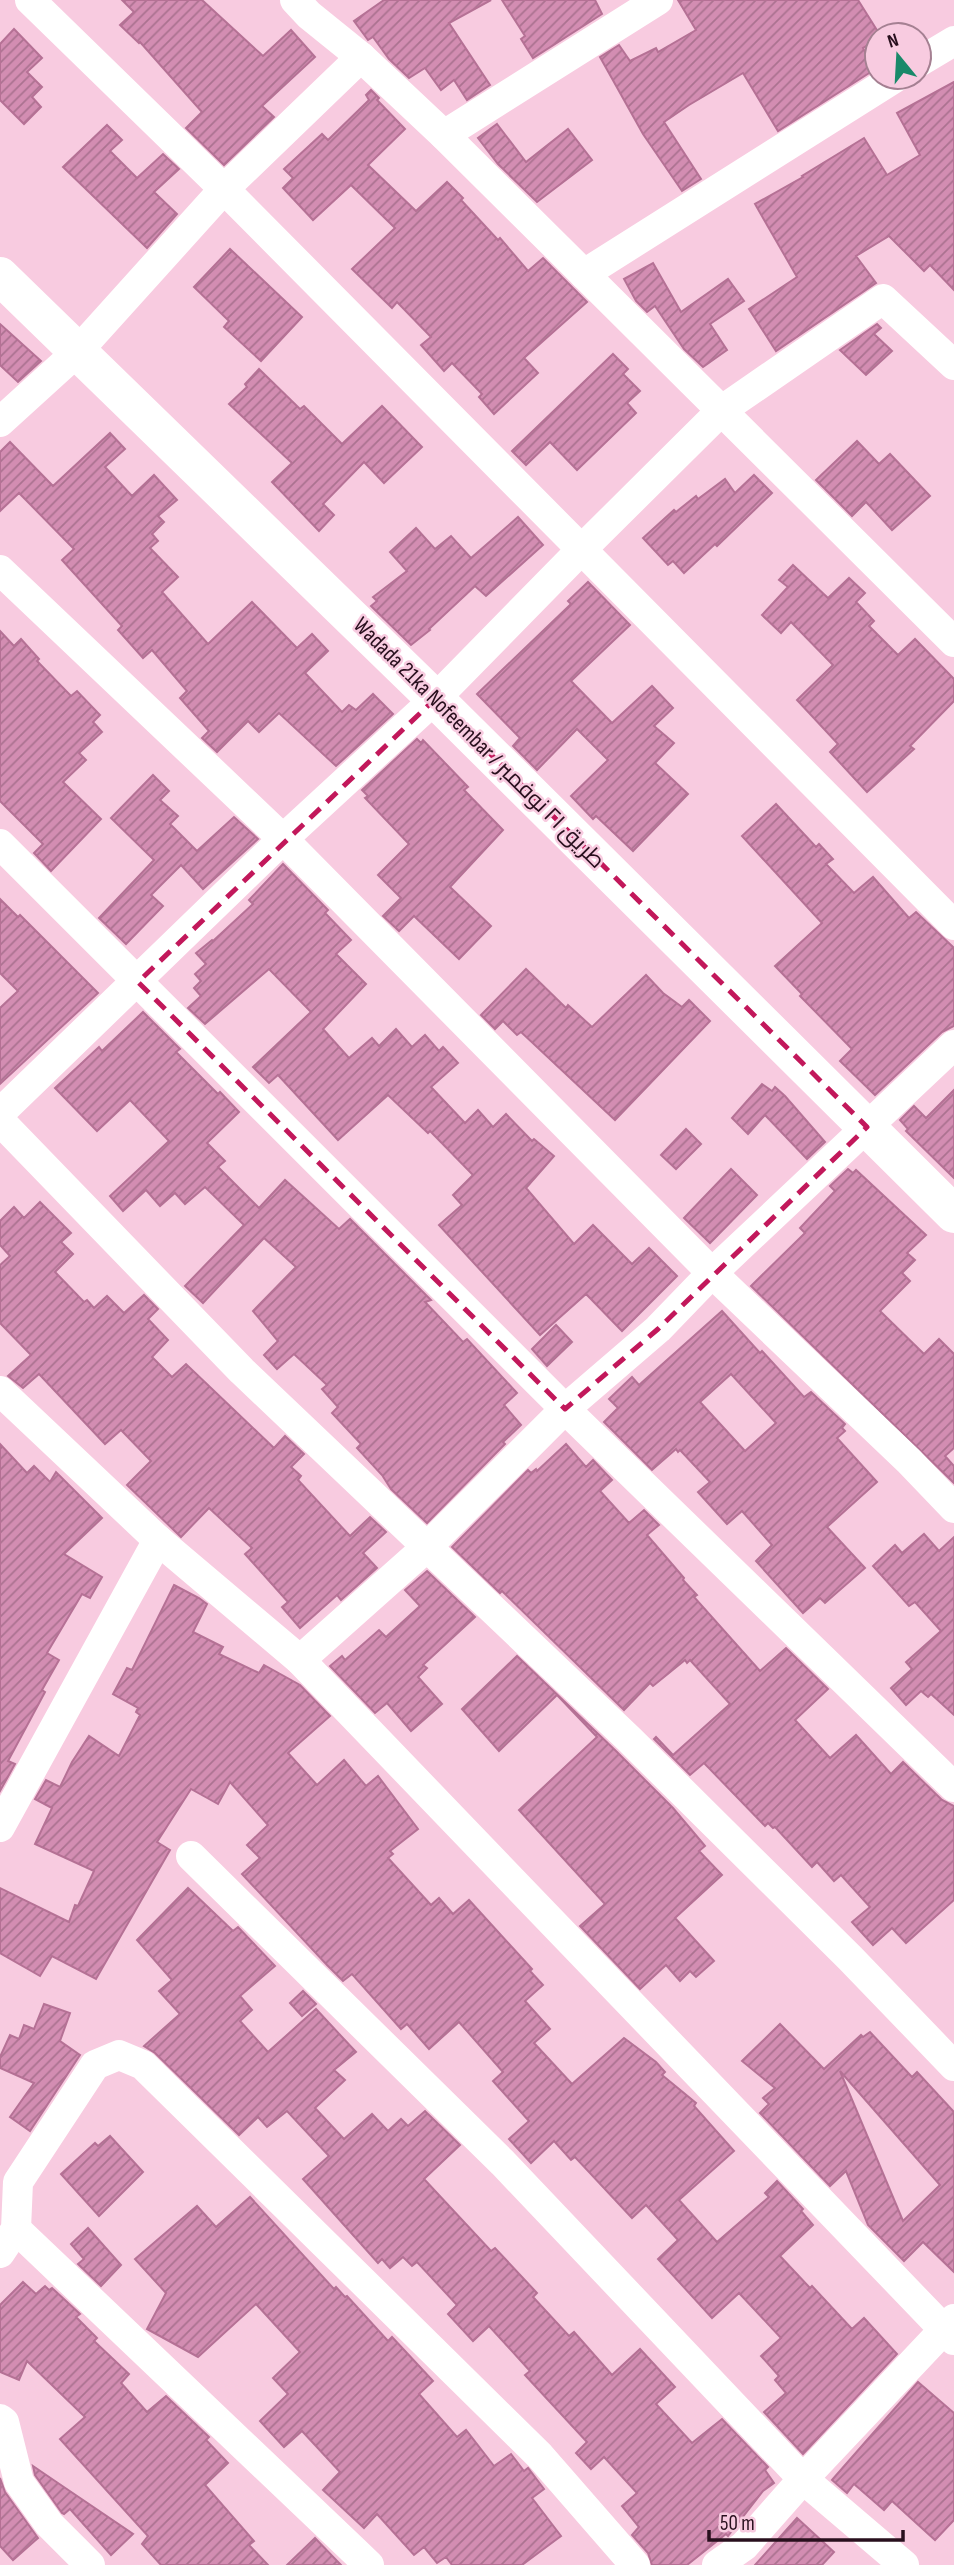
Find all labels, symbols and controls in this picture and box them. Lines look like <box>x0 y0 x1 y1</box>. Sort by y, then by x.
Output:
north arrow <box>863 21 933 91</box>
text: N <box>885 29 902 54</box>
street label: Wadada 21ka Nofeembar / طريق ٢١ نوفمبر <box>347 611 611 875</box>
scale bar <box>709 2498 903 2542</box>
text: 50 m <box>720 2511 755 2536</box>

